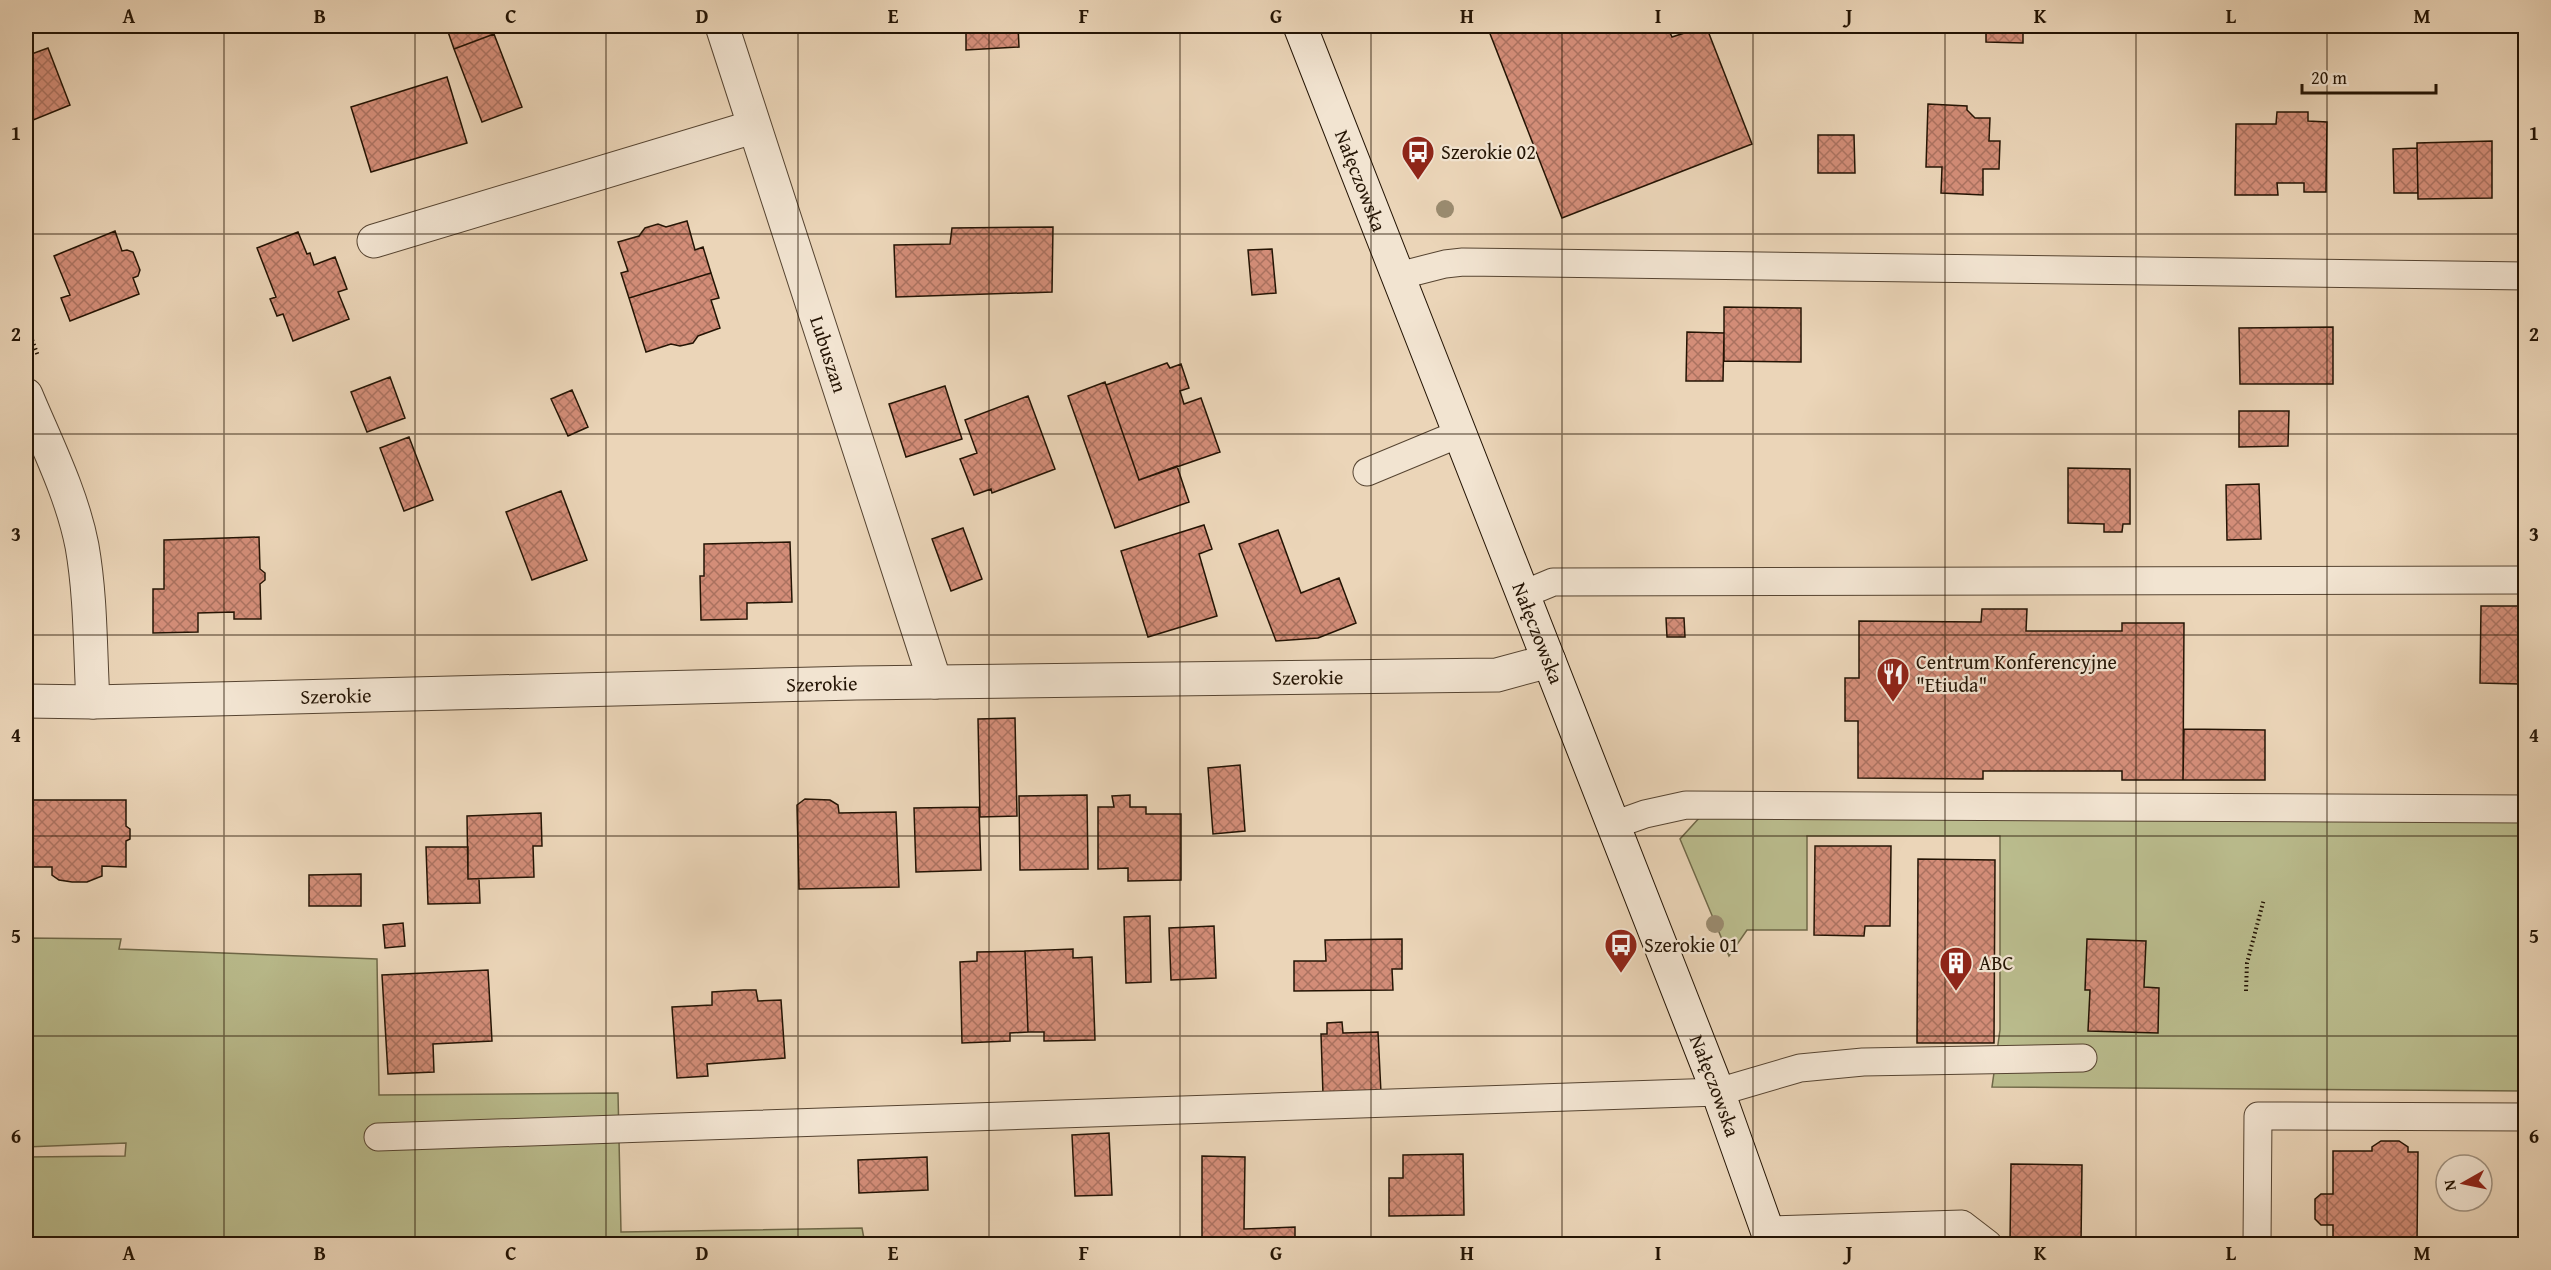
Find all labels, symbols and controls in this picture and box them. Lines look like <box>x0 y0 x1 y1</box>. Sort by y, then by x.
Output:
text: A <box>123 1 136 30</box>
text: B <box>314 1 326 30</box>
text: C <box>505 1 517 30</box>
text: D <box>695 1 709 30</box>
text: E <box>888 1 899 30</box>
text: F <box>1079 1 1089 30</box>
text: G <box>1270 1 1282 30</box>
text: H <box>1460 1 1474 30</box>
text: I <box>1655 1 1661 30</box>
text: J <box>1843 1 1853 30</box>
text: K <box>2034 1 2047 30</box>
text: L <box>2226 1 2237 30</box>
text: M <box>2413 1 2431 30</box>
scale bar <box>2302 57 2436 95</box>
text: 20 m <box>2311 64 2347 91</box>
text: 1 <box>11 118 21 147</box>
text: 1 <box>2529 118 2539 147</box>
street label: Nałęczowska <box>1328 125 1394 236</box>
bus stop icon: Szerokie 02 <box>1400 134 1436 181</box>
place label: Szerokie 02 <box>1441 137 1536 166</box>
street label: Lubuszan <box>803 312 855 396</box>
text: 2 <box>11 319 21 348</box>
text: 2 <box>2529 319 2539 348</box>
text: 3 <box>11 519 21 548</box>
text: 3 <box>2529 519 2539 548</box>
street label: Nałęczowska <box>1505 578 1572 688</box>
place label: Centrum Konferencyjne "Etiuda" <box>1916 647 2117 699</box>
restaurant icon: Centrum Konferencyjne "Etiuda" <box>1875 656 1911 703</box>
street label: Szerokie <box>1272 662 1344 692</box>
street label: Szerokie <box>786 668 858 699</box>
street label: Szerokie <box>300 680 372 711</box>
text: 4 <box>11 720 21 749</box>
text: 4 <box>2529 720 2539 749</box>
text: 5 <box>11 921 21 950</box>
text: 5 <box>2529 921 2539 950</box>
bus stop icon: Szerokie 01 <box>1603 927 1639 974</box>
place label: Szerokie 01 <box>1644 930 1739 959</box>
building icon: ABC <box>1938 945 1974 992</box>
place label: ABC <box>1979 948 2013 977</box>
street label: Nałęczowska <box>1683 1030 1748 1141</box>
text: 6 <box>11 1121 21 1150</box>
text: 6 <box>2529 1121 2539 1150</box>
north arrow <box>2434 1153 2494 1213</box>
text: N <box>2436 1178 2462 1193</box>
text: A <box>123 1238 136 1267</box>
text: B <box>314 1238 326 1267</box>
text: C <box>505 1238 517 1267</box>
text: D <box>695 1238 709 1267</box>
text: E <box>888 1238 899 1267</box>
text: F <box>1079 1238 1089 1267</box>
text: G <box>1270 1238 1282 1267</box>
text: H <box>1460 1238 1474 1267</box>
text: I <box>1655 1238 1661 1267</box>
text: J <box>1843 1238 1853 1267</box>
text: K <box>2034 1238 2047 1267</box>
text: L <box>2226 1238 2237 1267</box>
text: M <box>2413 1238 2431 1267</box>

